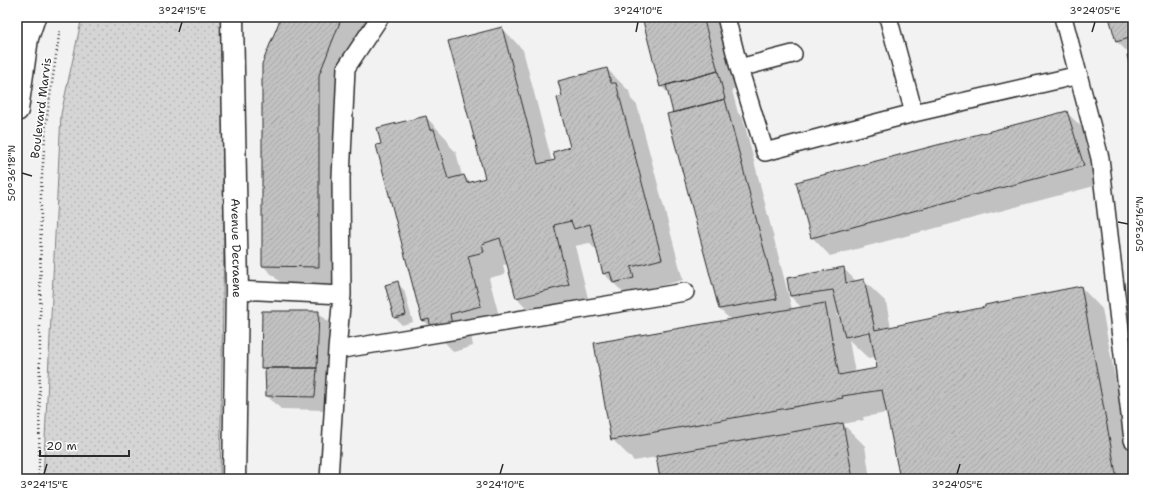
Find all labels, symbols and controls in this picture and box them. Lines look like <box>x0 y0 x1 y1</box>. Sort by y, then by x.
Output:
text: 3°24'15"E <box>158 4 206 17</box>
text: 3°24'10"E <box>613 4 663 17</box>
text: 3°24'05"E <box>1070 4 1120 17</box>
street label: Boulevard Marvis <box>27 57 55 159</box>
text: 50°36'18"N <box>5 145 18 201</box>
text: 50°36'16"N <box>1133 196 1146 252</box>
street label: Avenue Decraene <box>227 198 245 298</box>
scale bar <box>40 432 129 458</box>
text: 20 m <box>46 438 77 454</box>
text: 3°24'15"E <box>20 478 68 491</box>
text: 3°24'10"E <box>475 478 525 491</box>
text: 3°24'05"E <box>932 478 982 491</box>

